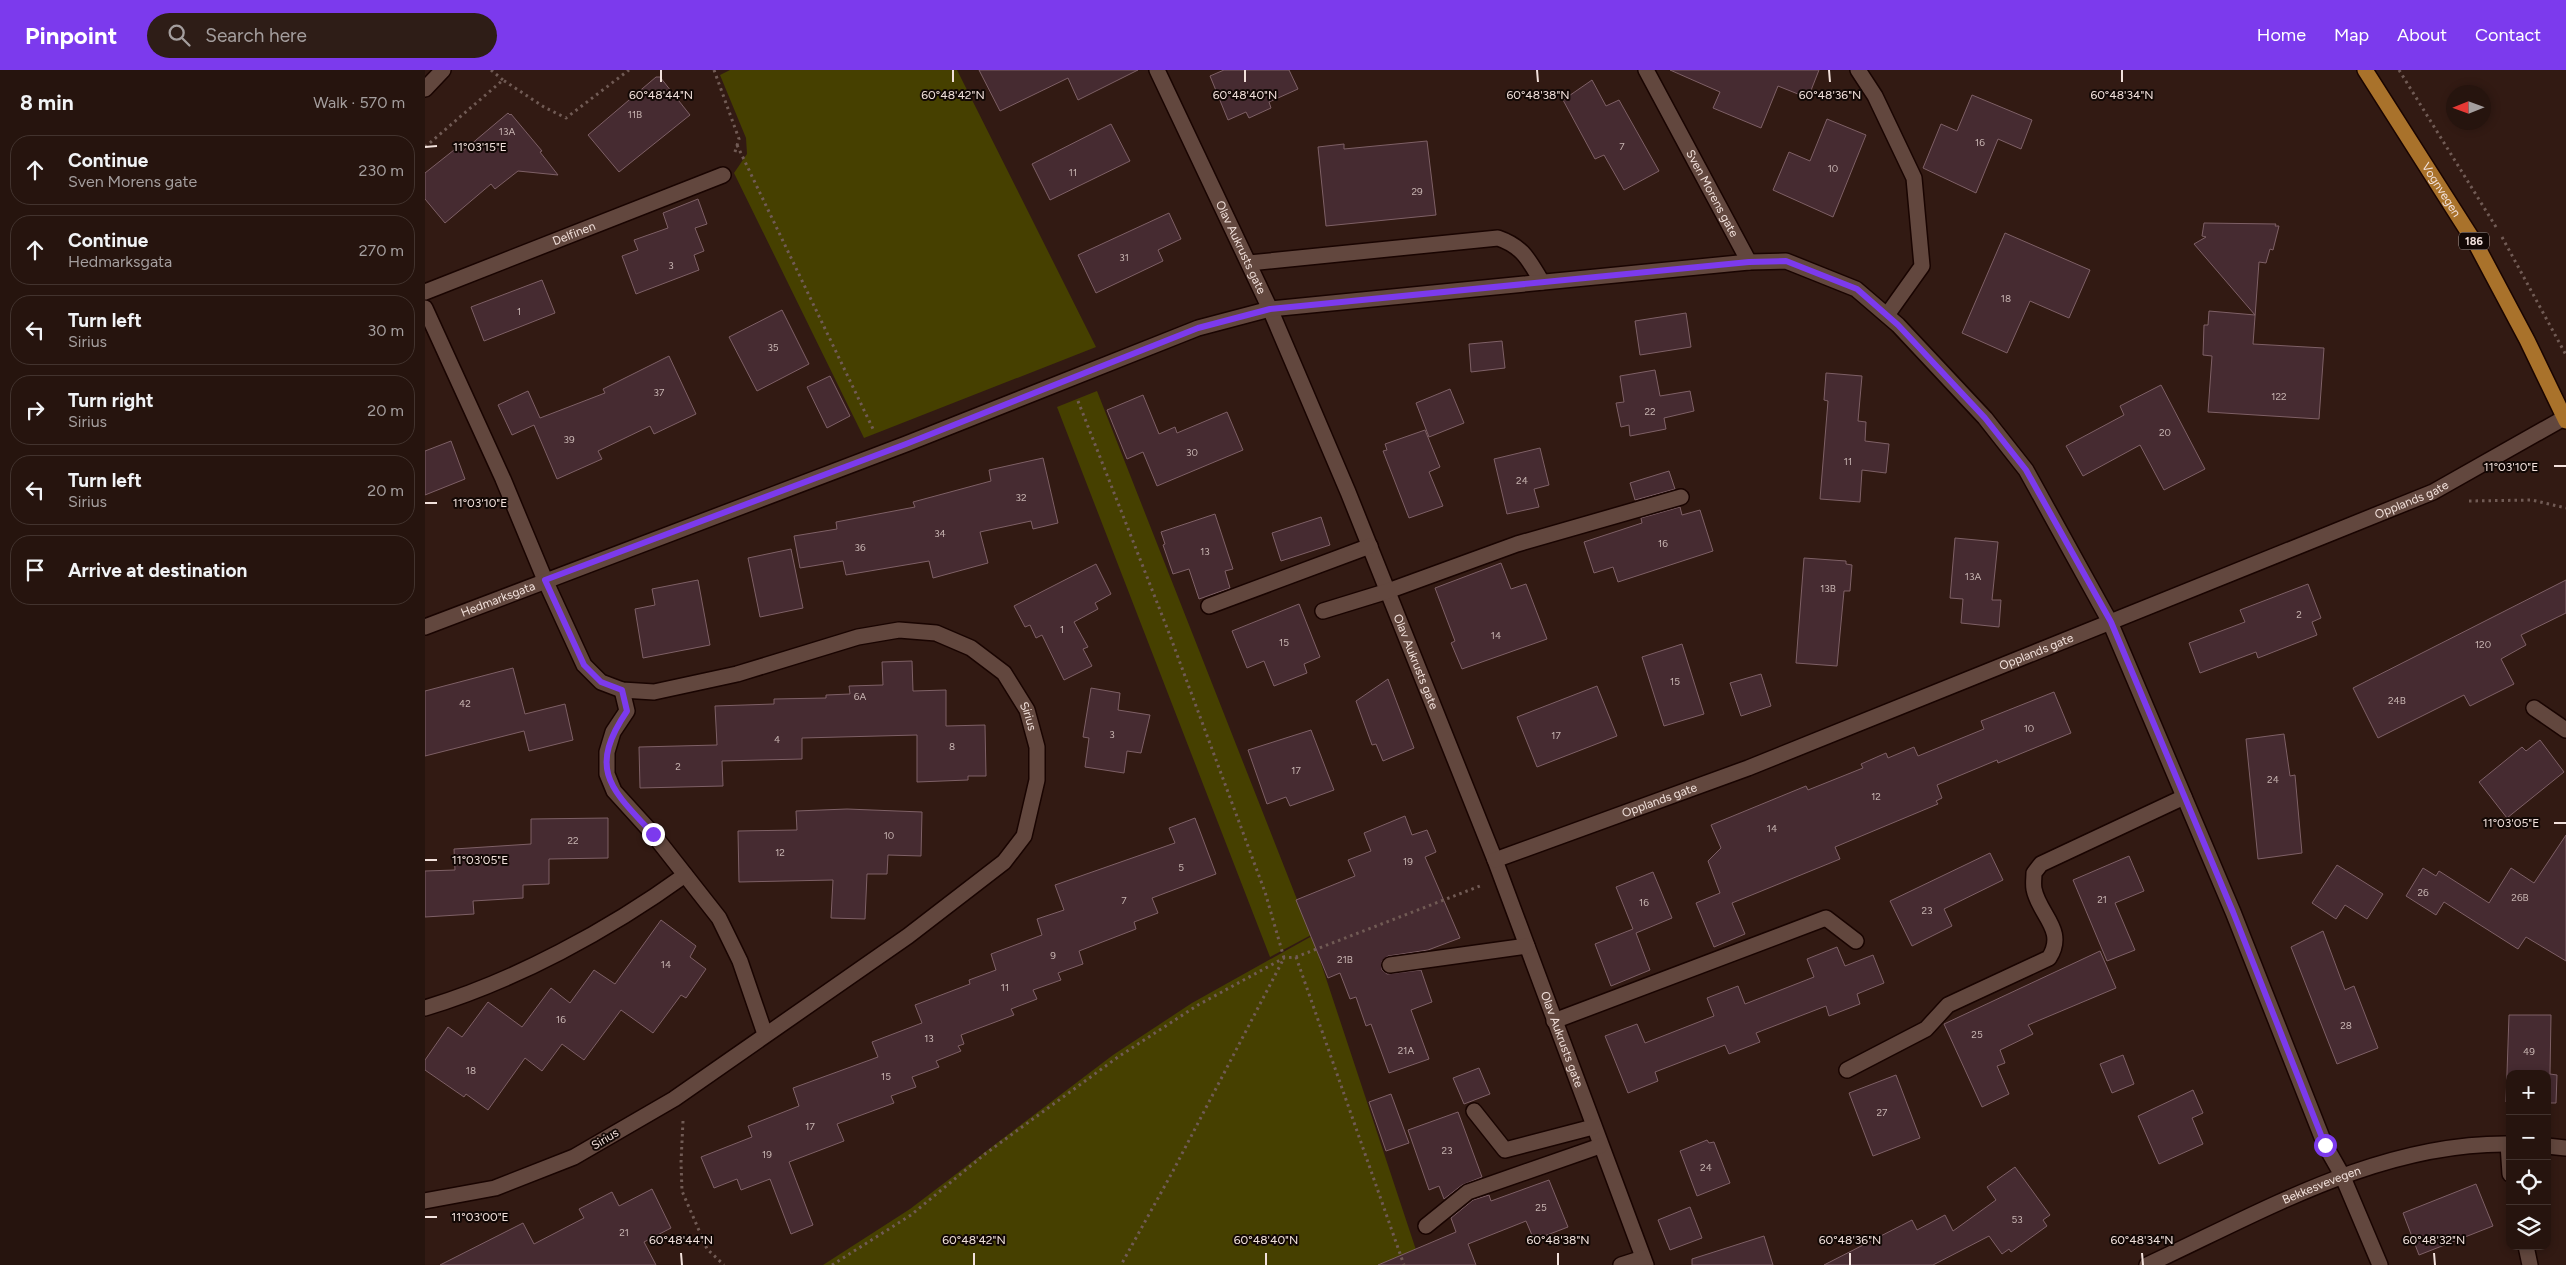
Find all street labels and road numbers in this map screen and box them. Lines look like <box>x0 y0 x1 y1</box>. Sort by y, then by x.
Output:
street label: Sven Morens gate <box>1683 147 1741 240</box>
street label: Vognvegen <box>2419 160 2464 220</box>
street label: Olav Aukrusts gate <box>1213 198 1269 296</box>
street label: Delfinen <box>551 219 598 248</box>
road number: 186 <box>2459 232 2489 250</box>
street label: Opplands gate <box>2373 477 2451 522</box>
street label: Hedmarksgata <box>459 579 537 620</box>
street label: Olav Aukrusts gate <box>1390 612 1441 712</box>
street label: Opplands gate <box>1997 630 2076 673</box>
street label: Sirius <box>1017 699 1039 733</box>
street label: Opplands gate <box>1620 780 1699 820</box>
street label: Olav Aukrusts gate <box>1538 989 1586 1090</box>
street label: Sirius <box>589 1125 622 1153</box>
street label: Bekkesvevegen <box>2280 1163 2363 1207</box>

